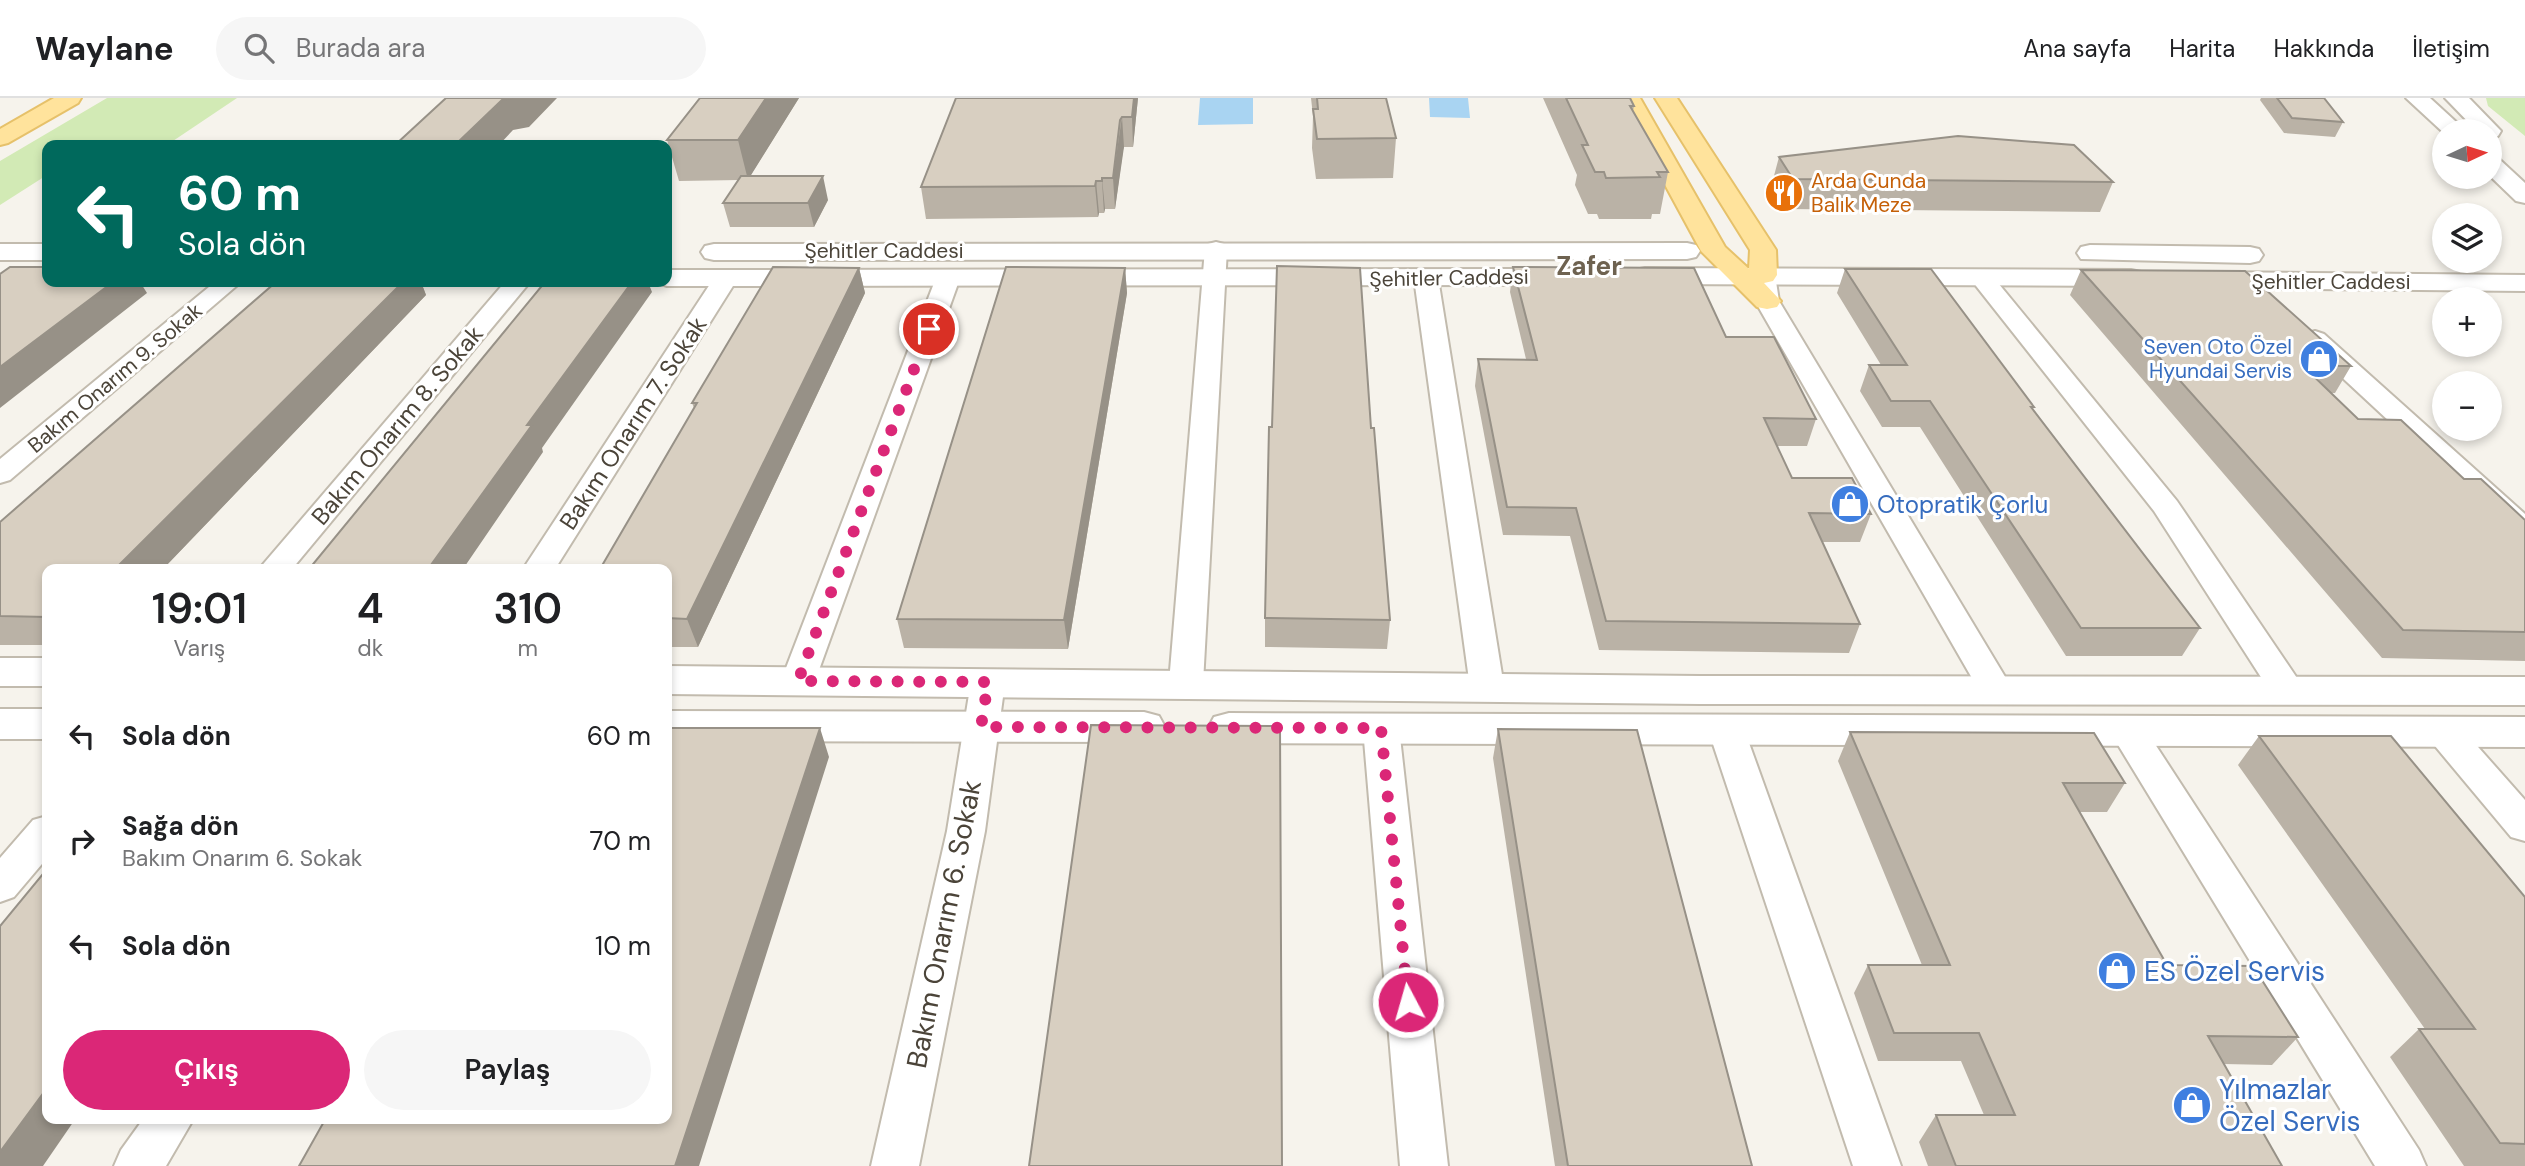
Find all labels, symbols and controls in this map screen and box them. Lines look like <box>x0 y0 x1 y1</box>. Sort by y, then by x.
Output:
search box <box>216 17 706 80</box>
text: Waylane <box>35 27 174 70</box>
icon: search <box>240 29 278 67</box>
text: Burada ara <box>296 31 425 65</box>
text: Ana sayfa <box>2023 33 2131 64</box>
text: Harita <box>2169 33 2235 64</box>
text: Hakkında <box>2273 33 2374 64</box>
text: İletişim <box>2412 33 2490 64</box>
north arrow <box>2432 119 2502 189</box>
map controls <box>2432 119 2502 441</box>
text: 60 m <box>178 161 301 225</box>
place label: Arda Cunda Balık Meze <box>1811 167 1926 219</box>
icon: left <box>63 168 154 259</box>
restaurant icon: Arda Cunda Balık Meze <box>1763 172 1805 214</box>
button: layers <box>2432 203 2502 273</box>
text: Sola dön <box>178 223 306 265</box>
street label: Şehitler Caddesi <box>804 237 964 265</box>
district label: Zafer <box>1556 249 1622 283</box>
street label: Şehitler Caddesi <box>1369 263 1529 293</box>
street label: Şehitler Caddesi <box>2251 268 2411 296</box>
button: + <box>2432 287 2502 357</box>
street label: Bakım Onarım 9. Sokak <box>22 296 208 459</box>
pin <box>899 299 959 359</box>
icon: arrive <box>910 310 948 348</box>
street label: Bakım Onarım 7. Sokak <box>552 311 714 535</box>
street label: Bakım Onarım 8. Sokak <box>304 319 490 531</box>
place label: Seven Oto Özel Hyundai Servis <box>2143 333 2292 385</box>
shop icon: Seven Oto Özel Hyundai Servis <box>2298 338 2340 380</box>
button: − <box>2432 371 2502 441</box>
shop icon: Otopratik Çorlu <box>1829 483 1871 525</box>
place label: Otopratik Çorlu <box>1877 489 2048 520</box>
text: 19:01 <box>152 581 247 636</box>
text: 4 <box>357 581 384 636</box>
text: 310 <box>493 581 562 636</box>
text: Varış <box>174 633 225 663</box>
text: dk <box>357 633 383 663</box>
text: m <box>518 633 538 663</box>
icon: left <box>63 717 101 755</box>
text: Sola dön <box>122 719 231 753</box>
text: 60 m <box>587 719 651 753</box>
street label: Bakım Onarım 6. Sokak <box>898 777 990 1071</box>
text: Sağa dön <box>122 809 239 843</box>
icon: right <box>63 822 101 860</box>
text: 70 m <box>590 824 651 858</box>
text: Bakım Onarım 6. Sokak <box>122 843 362 873</box>
icon: left <box>63 927 101 965</box>
text: Sola dön <box>122 929 231 963</box>
text: 10 m <box>595 929 651 963</box>
shop icon: ES Özel Servis <box>2096 950 2138 992</box>
place label: ES Özel Servis <box>2144 953 2325 990</box>
position arrow <box>1371 965 1445 1039</box>
button: Çıkış <box>63 1030 350 1110</box>
button: Paylaş <box>364 1030 651 1110</box>
place label: Yılmazlar Özel Servis <box>2219 1071 2361 1140</box>
shop icon: Yılmazlar Özel Servis <box>2171 1084 2213 1126</box>

